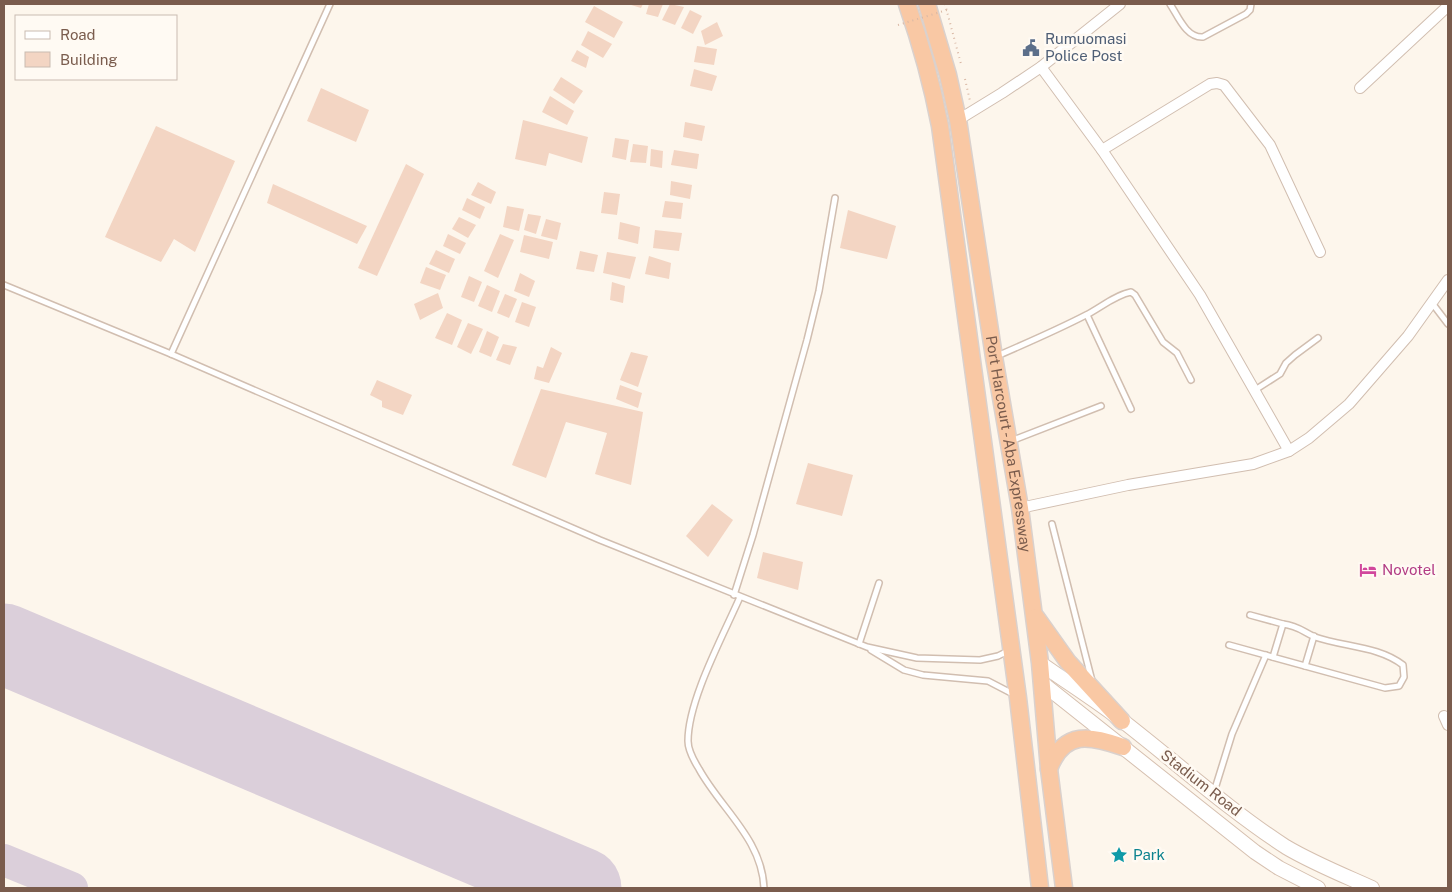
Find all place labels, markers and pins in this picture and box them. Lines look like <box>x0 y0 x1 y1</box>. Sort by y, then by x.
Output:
place label: Rumuomasi Police Post <box>1045 30 1126 64</box>
public building icon: Rumuomasi Police Post <box>1021 38 1041 58</box>
hotel icon: Novotel <box>1358 560 1378 580</box>
place label: Novotel <box>1382 561 1436 578</box>
place icon: Park <box>1109 845 1129 865</box>
place label: Park <box>1133 846 1165 863</box>

